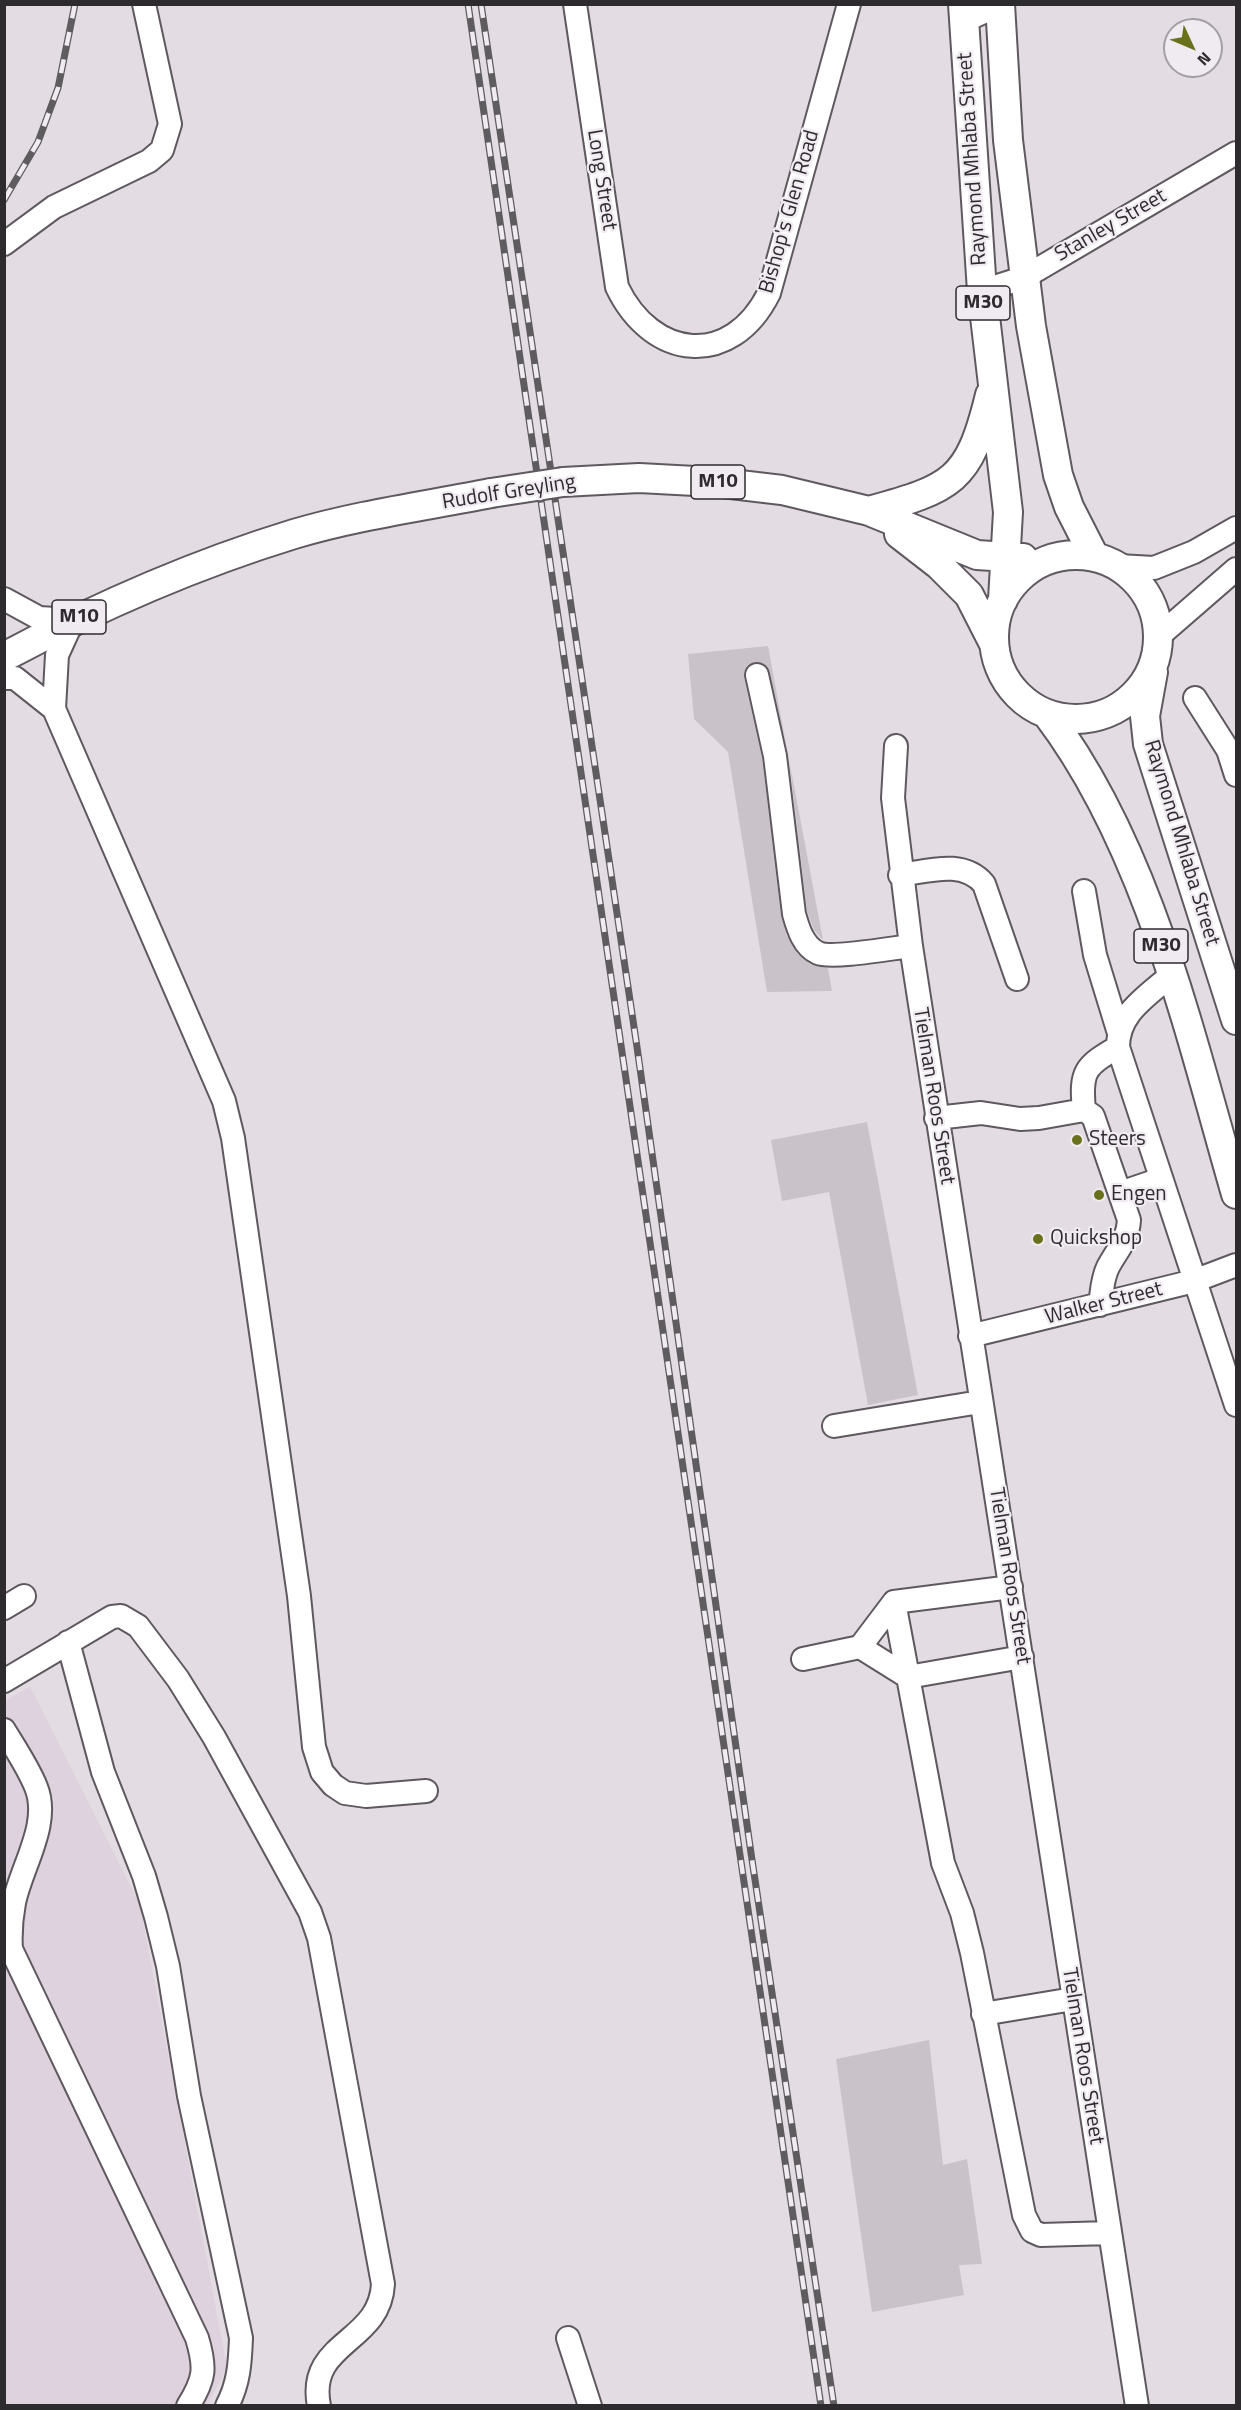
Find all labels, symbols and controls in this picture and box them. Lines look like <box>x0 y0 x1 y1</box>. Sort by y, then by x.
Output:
north arrow <box>1163 18 1223 78</box>
text: N <box>1192 47 1217 71</box>
street label: Raymond Mhlaba Street <box>953 52 993 266</box>
street label: Bishop's Glen Road <box>755 127 825 297</box>
street label: Long Street <box>581 128 621 232</box>
street label: Stanley Street <box>1051 184 1171 268</box>
road number: M30 <box>956 286 1010 320</box>
road number: M10 <box>691 465 745 499</box>
street label: Rudolf Greyling <box>441 470 577 516</box>
road number: M10 <box>52 600 106 634</box>
street label: Raymond Mhlaba Street <box>1138 737 1224 949</box>
road number: M30 <box>1134 929 1188 963</box>
street label: Tielman Roos Street <box>907 1006 959 1186</box>
place label: Steers <box>1089 1127 1146 1153</box>
marker: Steers <box>1070 1133 1084 1147</box>
place label: Engen <box>1111 1182 1167 1208</box>
marker: Engen <box>1092 1188 1106 1202</box>
place label: Quickshop <box>1050 1226 1142 1252</box>
marker: Quickshop <box>1031 1232 1045 1246</box>
street label: Walker Street <box>1043 1277 1165 1331</box>
street label: Tielman Roos Street <box>983 1486 1035 1666</box>
street label: Tielman Roos Street <box>1056 1966 1108 2146</box>

